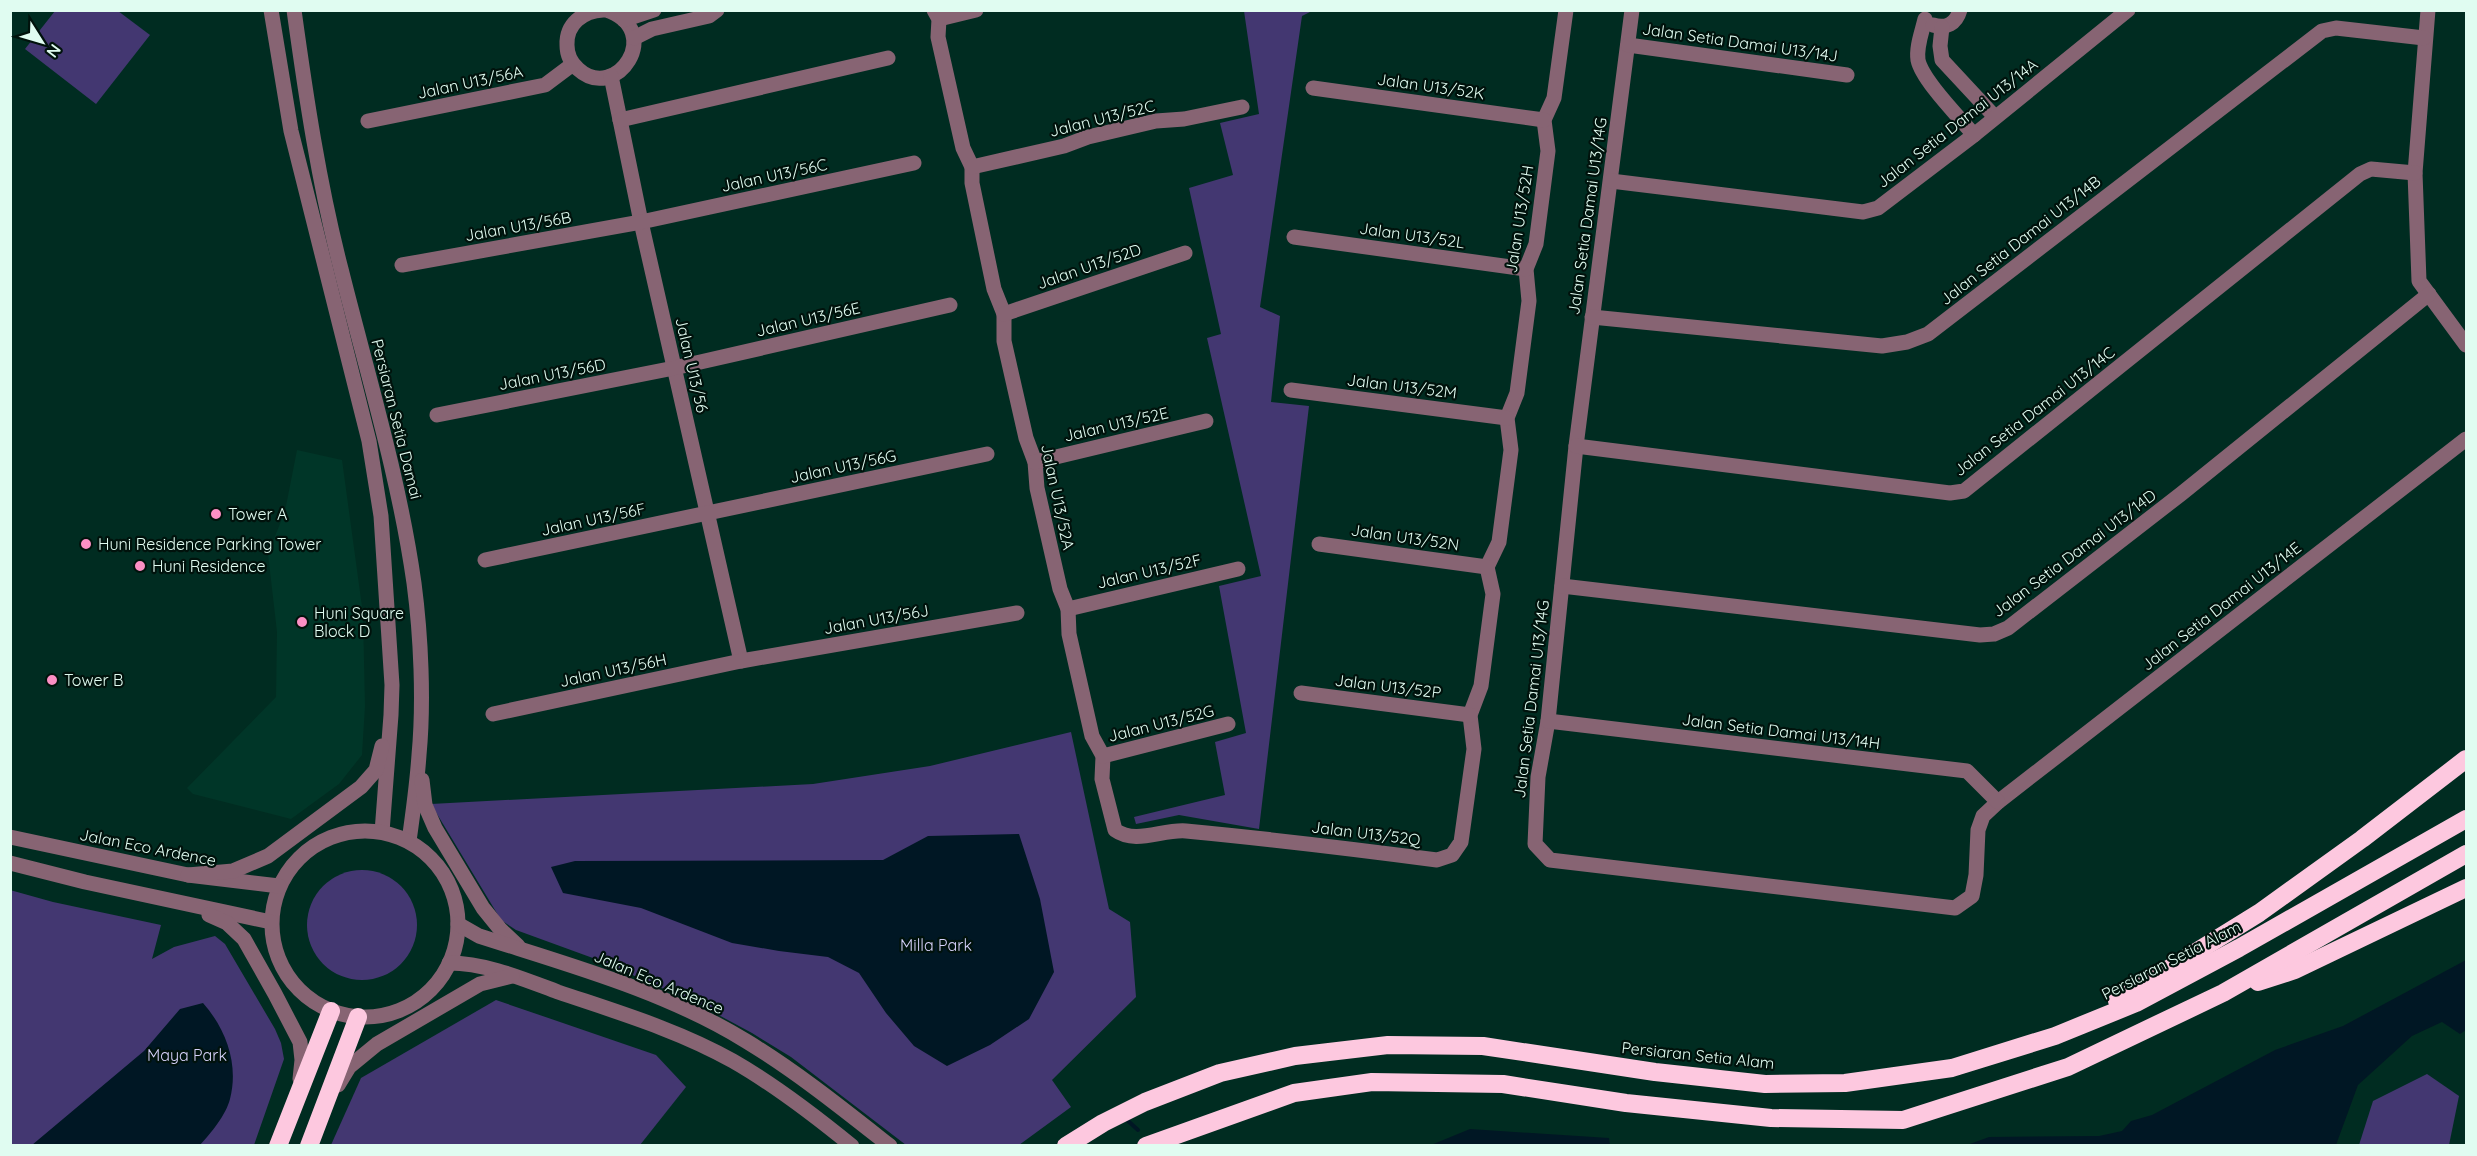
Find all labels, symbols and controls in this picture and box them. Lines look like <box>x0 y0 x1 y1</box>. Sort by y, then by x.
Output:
north arrow <box>12 12 72 72</box>
street label: Jalan Setia Damai U13/14J <box>1641 18 1839 66</box>
text: N <box>42 40 66 62</box>
street label: Jalan Setia Damai U13/14A <box>1873 54 2041 192</box>
street label: Jalan U13/56A <box>415 61 525 103</box>
street label: Jalan U13/52K <box>1376 69 1486 103</box>
street label: Jalan U13/52C <box>1047 95 1157 141</box>
street label: Jalan Setia Damai U13/14G <box>1563 116 1611 316</box>
street label: Jalan U13/56C <box>719 154 829 196</box>
street label: Jalan U13/52H <box>1501 164 1537 274</box>
street label: Jalan Setia Damai U13/14B <box>1936 171 2104 309</box>
street label: Jalan U13/56B <box>463 207 573 245</box>
street label: Jalan U13/52L <box>1358 218 1466 252</box>
street label: Jalan U13/52D <box>1034 239 1144 293</box>
street label: Jalan U13/56E <box>754 297 862 341</box>
street label: Jalan U13/56 <box>671 315 713 415</box>
street label: Persiaran Setia Damai <box>367 337 427 501</box>
street label: Jalan Setia Damai U13/14C <box>1950 342 2118 480</box>
street label: Jalan U13/56D <box>497 354 607 394</box>
street label: Jalan U13/52M <box>1346 369 1458 403</box>
street label: Jalan U13/52E <box>1062 402 1170 446</box>
street label: Jalan U13/52A <box>1037 442 1079 552</box>
street label: Jalan U13/56G <box>788 445 898 487</box>
street label: Jalan Setia Damai U13/14D <box>1988 485 2160 621</box>
street label: Jalan U13/56F <box>539 498 647 540</box>
place label: Tower A <box>228 504 287 524</box>
marker: Tower A <box>209 507 223 521</box>
street label: Jalan U13/52N <box>1350 520 1460 554</box>
place label: Huni Residence Parking Tower <box>98 534 322 554</box>
marker: Huni Residence Parking Tower <box>79 537 93 551</box>
street label: Jalan Setia Damai U13/14E <box>2137 537 2305 675</box>
street label: Jalan U13/52F <box>1095 549 1203 593</box>
place label: Huni Residence <box>152 556 266 576</box>
marker: Huni Residence <box>133 559 147 573</box>
street label: Jalan Setia Damai U13/14G <box>1509 599 1553 799</box>
street label: Jalan U13/56J <box>822 600 930 638</box>
place label: Huni Square Block D <box>314 603 404 641</box>
marker: Huni Square Block D <box>295 615 309 629</box>
street label: Jalan U13/56H <box>558 649 668 691</box>
place label: Tower B <box>64 670 123 690</box>
street label: Jalan U13/52P <box>1334 670 1442 702</box>
marker: Tower B <box>45 673 59 687</box>
street label: Jalan U13/52G <box>1106 700 1216 746</box>
street label: Jalan Setia Damai U13/14H <box>1681 709 1881 753</box>
street label: Jalan U13/52Q <box>1310 816 1422 850</box>
street label: Jalan Eco Ardence <box>78 824 218 870</box>
street label: Persiaran Setia Alam <box>2098 916 2244 1004</box>
park label: Milla Park <box>900 935 972 955</box>
street label: Jalan Eco Ardence <box>591 946 727 1018</box>
street label: Persiaran Setia Alam <box>1621 1037 1775 1073</box>
park label: Maya Park <box>147 1045 227 1065</box>

